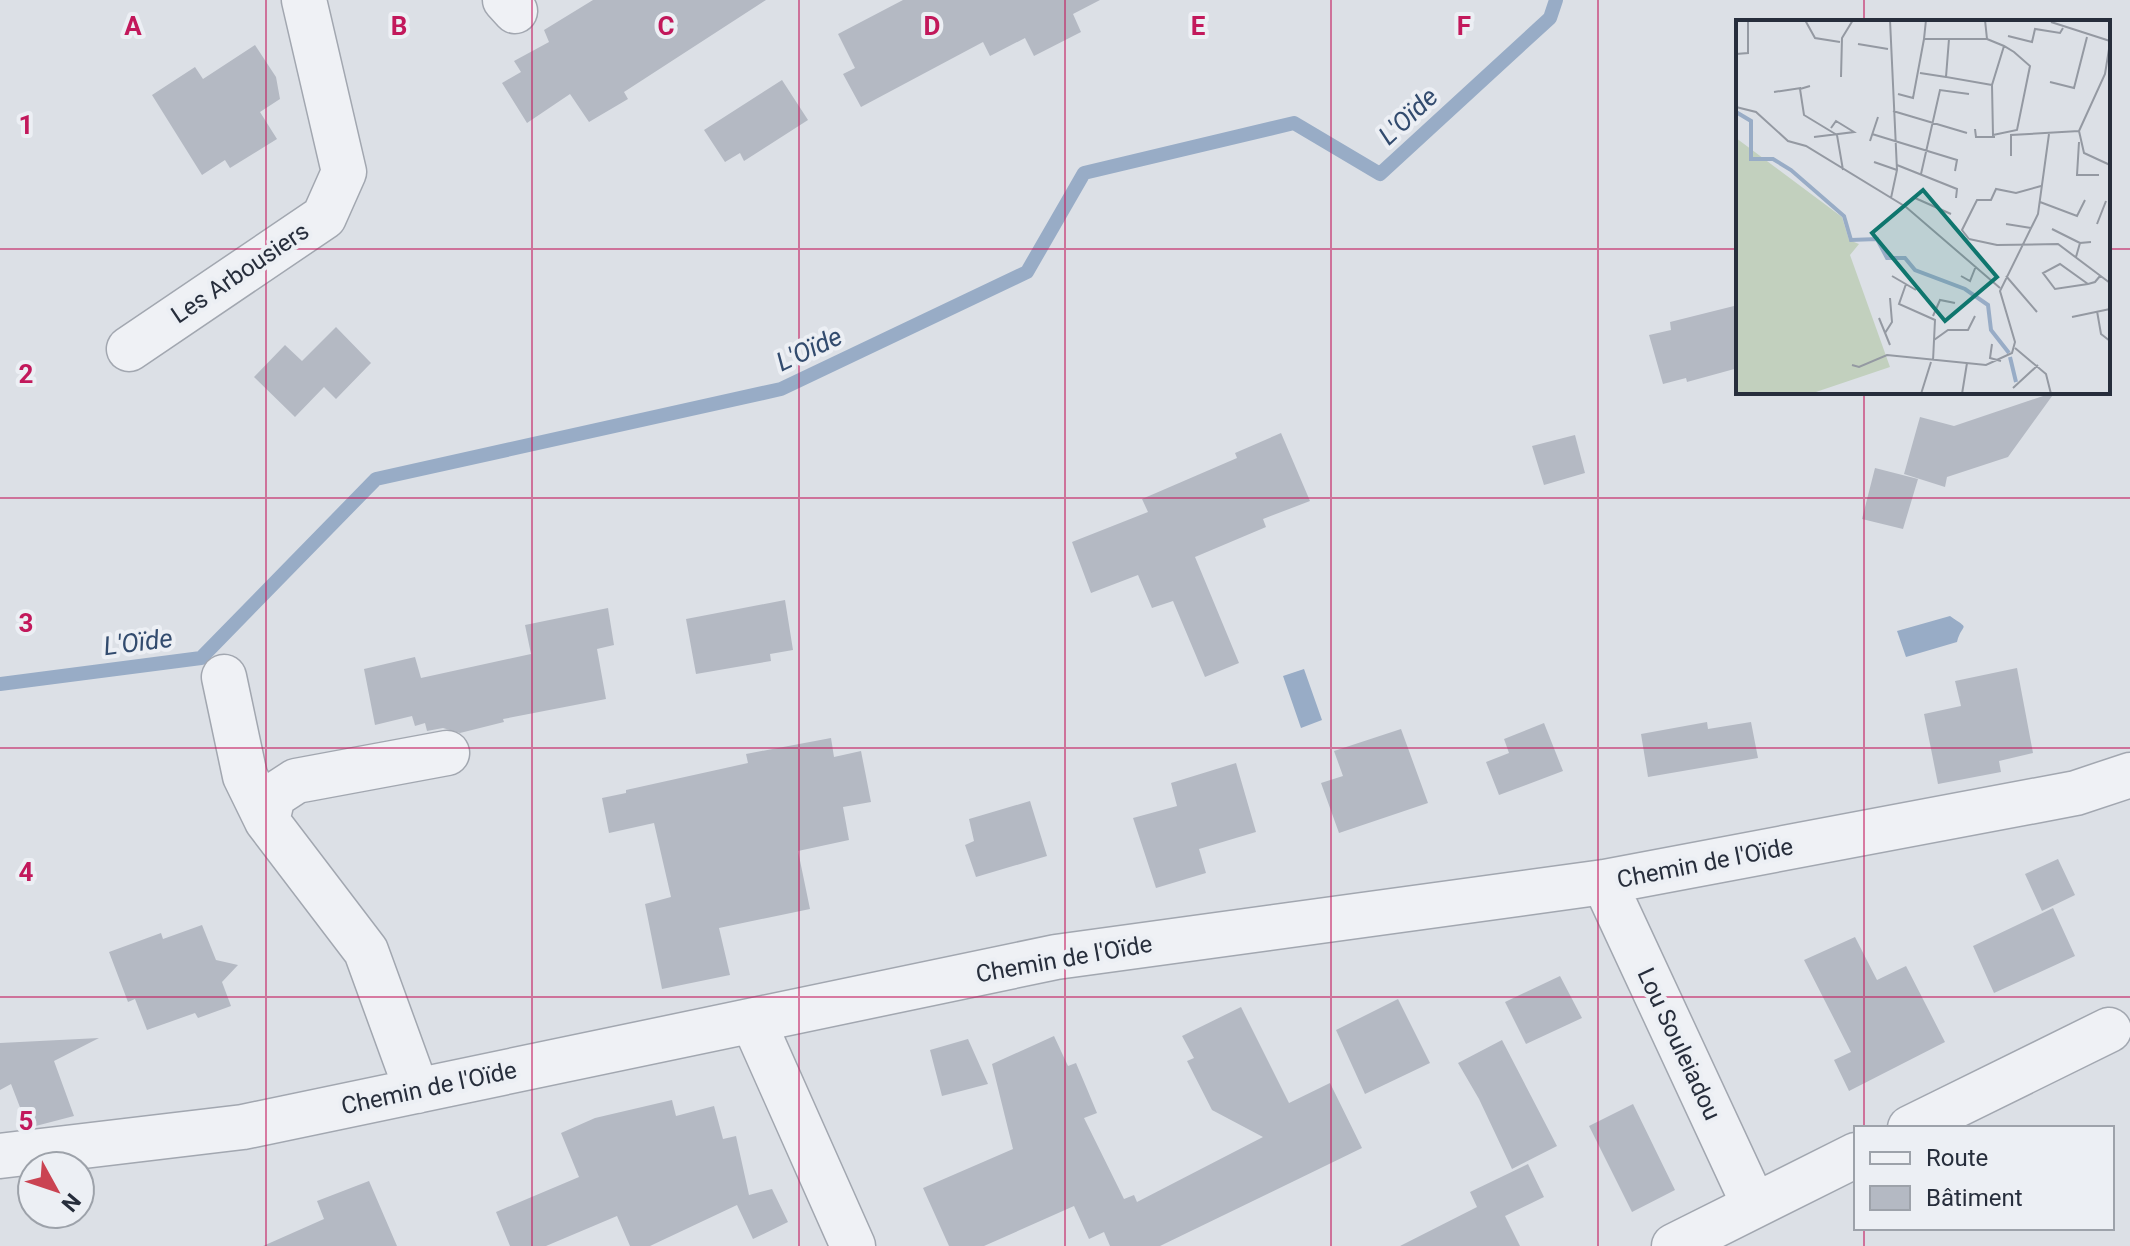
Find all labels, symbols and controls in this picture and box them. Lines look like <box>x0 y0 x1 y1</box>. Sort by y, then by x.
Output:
text: A <box>124 11 142 41</box>
text: B <box>391 11 407 41</box>
text: C <box>657 11 675 41</box>
text: D <box>924 11 940 41</box>
text: E <box>1191 11 1206 41</box>
text: F <box>1457 11 1471 41</box>
inset map <box>1736 20 2110 394</box>
water label: L'Oïde <box>1372 81 1444 151</box>
text: 1 <box>19 110 33 140</box>
street label: Les Arbousiers <box>166 217 314 329</box>
water label: L'Oïde <box>771 321 847 377</box>
text: 2 <box>19 359 33 389</box>
text: 3 <box>19 608 33 638</box>
water label: L'Oïde <box>102 623 174 661</box>
street label: Chemin de l'Oïde <box>1615 832 1795 894</box>
text: 4 <box>19 857 34 887</box>
street label: Chemin de l'Oïde <box>974 930 1154 988</box>
street label: Lou Souleiadou <box>1631 963 1727 1125</box>
street label: Chemin de l'Oïde <box>339 1056 519 1120</box>
text: 5 <box>19 1106 33 1136</box>
legend <box>1854 1126 2114 1230</box>
text: Route <box>1926 1144 1988 1172</box>
north arrow <box>16 1150 96 1230</box>
text: Bâtiment <box>1926 1184 2023 1212</box>
text: N <box>56 1189 86 1217</box>

